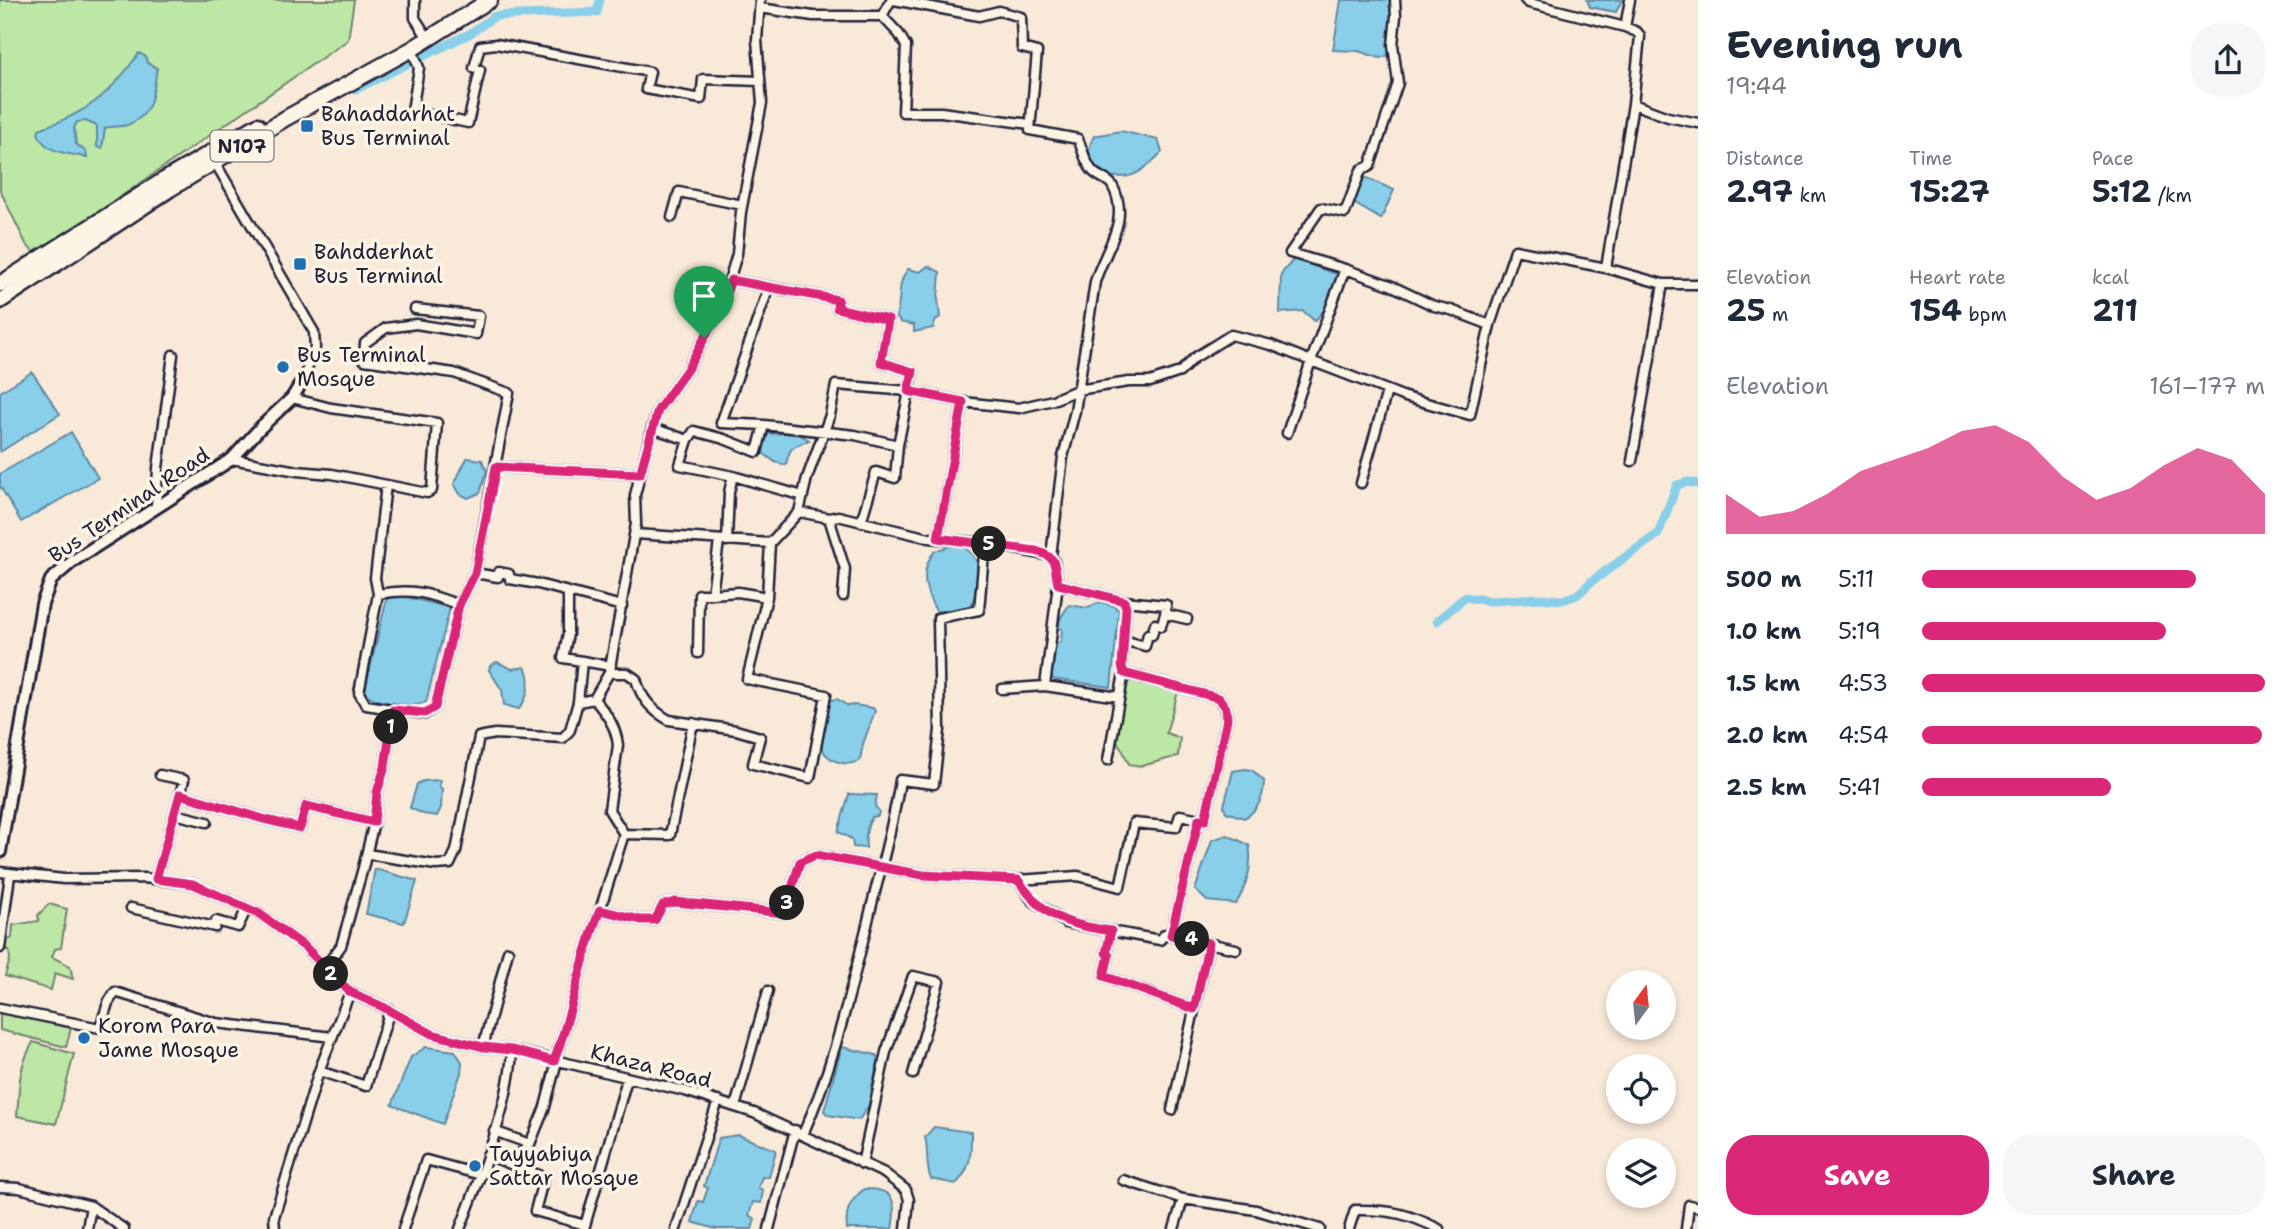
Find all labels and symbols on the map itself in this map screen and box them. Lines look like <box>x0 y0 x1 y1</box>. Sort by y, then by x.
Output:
place label: Bahaddarhat Bus Terminal <box>321 100 455 152</box>
marker: Bahaddarhat Bus Terminal <box>299 118 315 134</box>
road number: N107 <box>210 130 274 162</box>
place label: Bahdderhat Bus Terminal <box>314 238 443 290</box>
marker: Bahdderhat Bus Terminal <box>292 256 308 272</box>
pin <box>674 266 734 338</box>
place label: Bus Terminal Mosque <box>297 341 426 393</box>
marker: Bus Terminal Mosque <box>275 359 291 375</box>
street label: Bus Terminal Road <box>43 441 215 569</box>
pin: 5 <box>972 526 1006 562</box>
pin: 1 <box>374 710 408 744</box>
pin: 3 <box>770 886 804 920</box>
pin: 4 <box>1174 922 1210 956</box>
pin: 2 <box>314 956 348 992</box>
north arrow <box>1606 970 1676 1040</box>
place label: Korom Para Jame Mosque <box>98 1012 239 1064</box>
marker: Korom Para Jame Mosque <box>76 1030 92 1046</box>
street label: Khaza Road <box>587 1037 715 1095</box>
place label: Tayyabiya Sattar Mosque <box>489 1140 639 1192</box>
marker: Tayyabiya Sattar Mosque <box>467 1158 483 1174</box>

